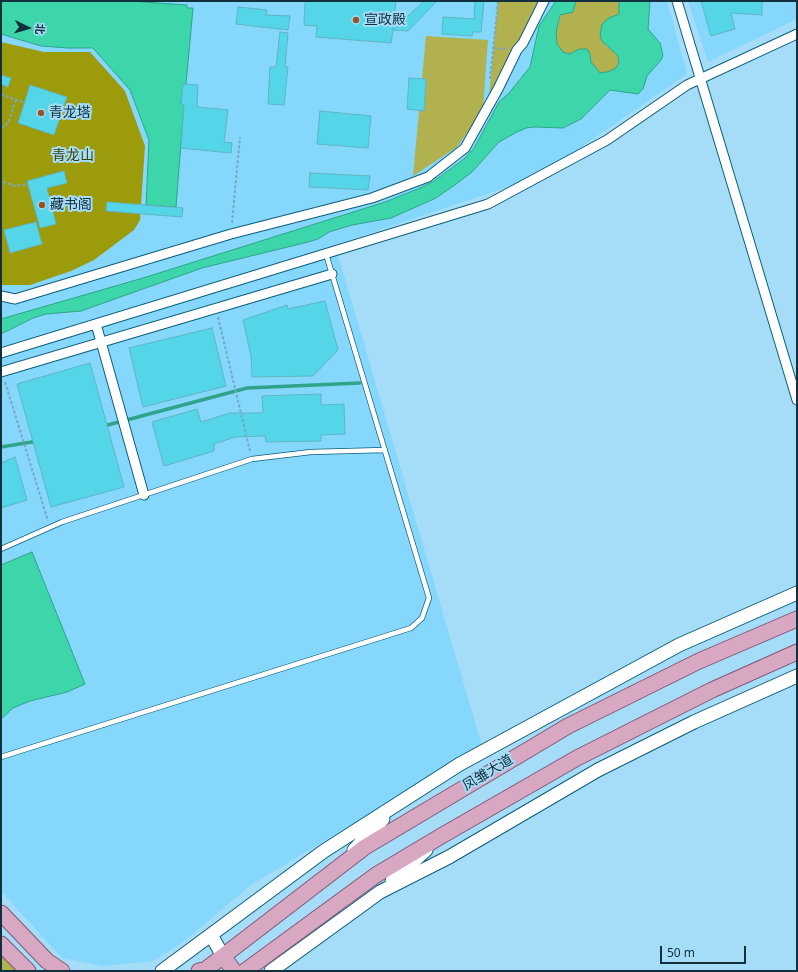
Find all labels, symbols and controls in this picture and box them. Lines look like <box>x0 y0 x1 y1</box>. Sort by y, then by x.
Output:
north arrow <box>8 8 48 48</box>
place label: 宣政殿 <box>364 12 406 28</box>
marker: 宣政殿 <box>351 15 361 25</box>
text: 北 <box>33 23 48 35</box>
place label: 青龙塔 <box>49 105 91 121</box>
marker: 青龙塔 <box>36 108 46 118</box>
park label: 青龙山 <box>52 148 94 164</box>
place label: 藏书阁 <box>50 197 92 213</box>
marker: 藏书阁 <box>37 200 47 210</box>
street label: 凤雏大道 <box>460 751 516 795</box>
scale bar <box>662 938 748 964</box>
text: 50 m <box>667 944 695 961</box>

